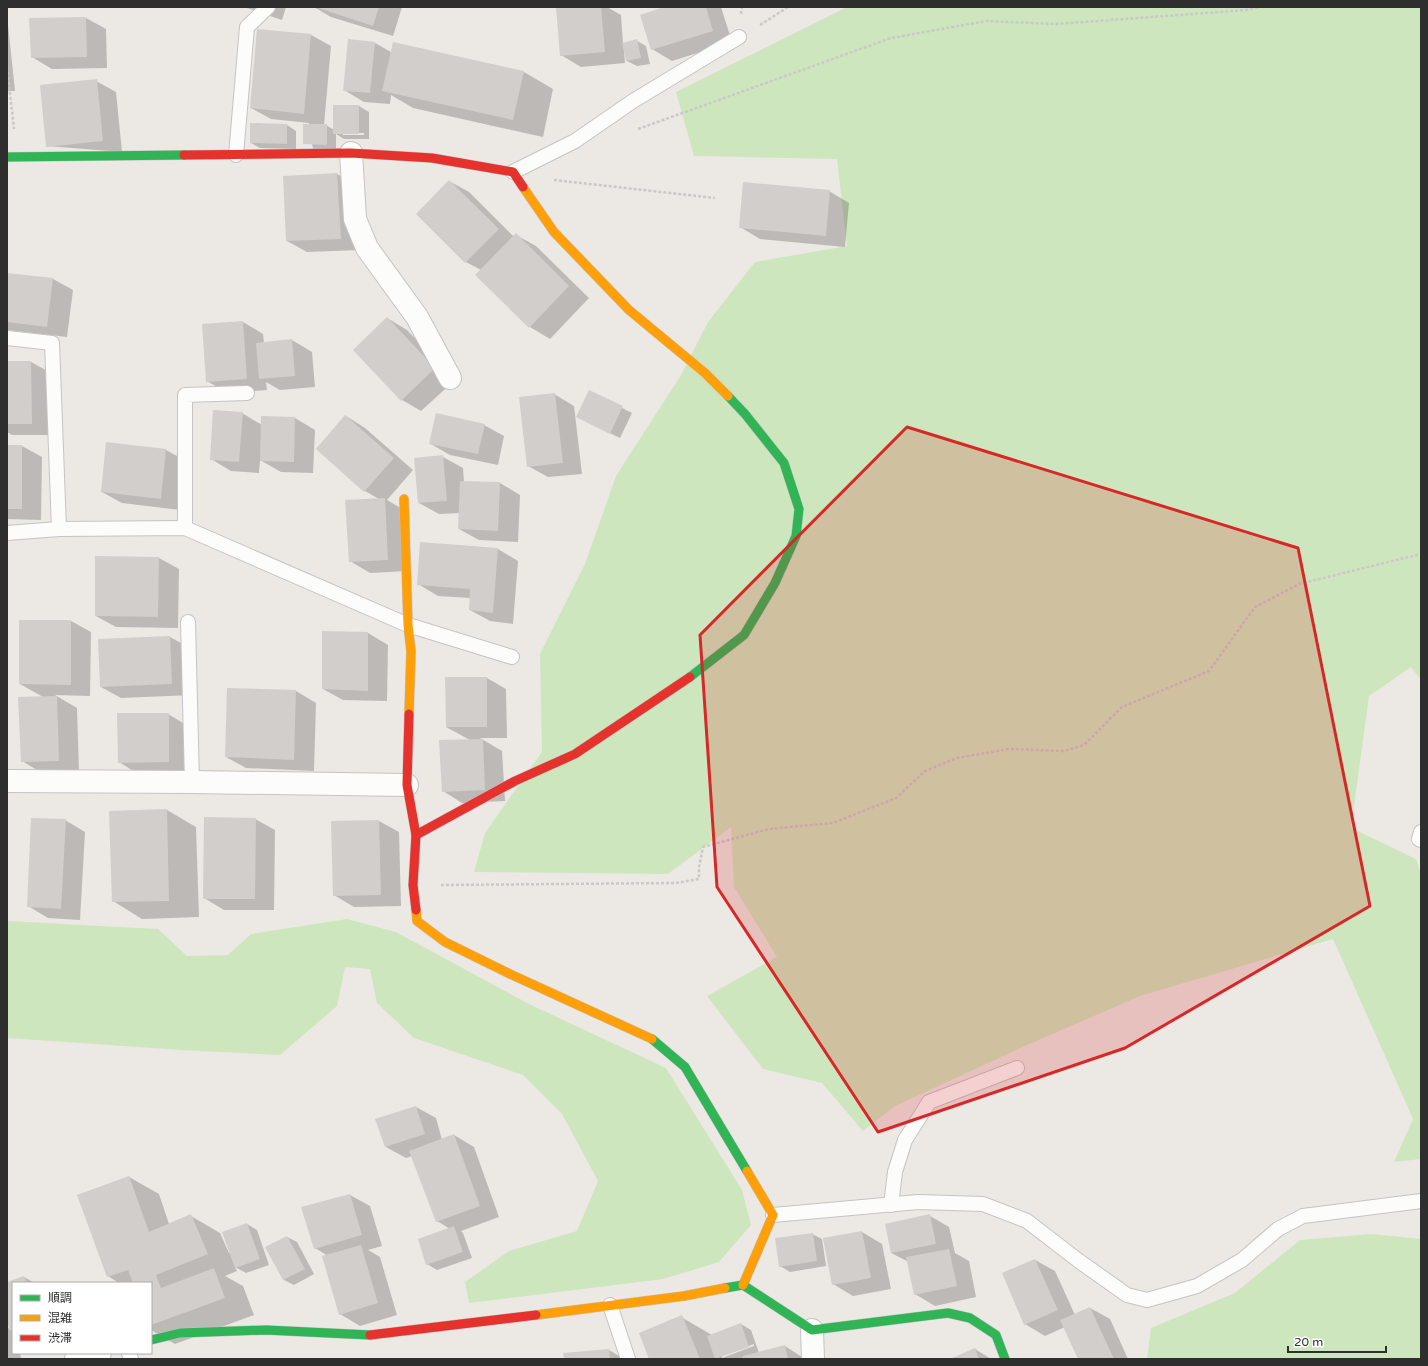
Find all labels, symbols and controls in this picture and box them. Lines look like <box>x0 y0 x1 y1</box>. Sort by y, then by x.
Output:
legend <box>12 1282 152 1354</box>
text: 順調 <box>48 1291 72 1305</box>
text: 混雑 <box>48 1311 72 1325</box>
scale bar <box>1288 1328 1386 1354</box>
text: 渋滞 <box>48 1331 72 1345</box>
text: 20 m <box>1294 1335 1323 1349</box>

